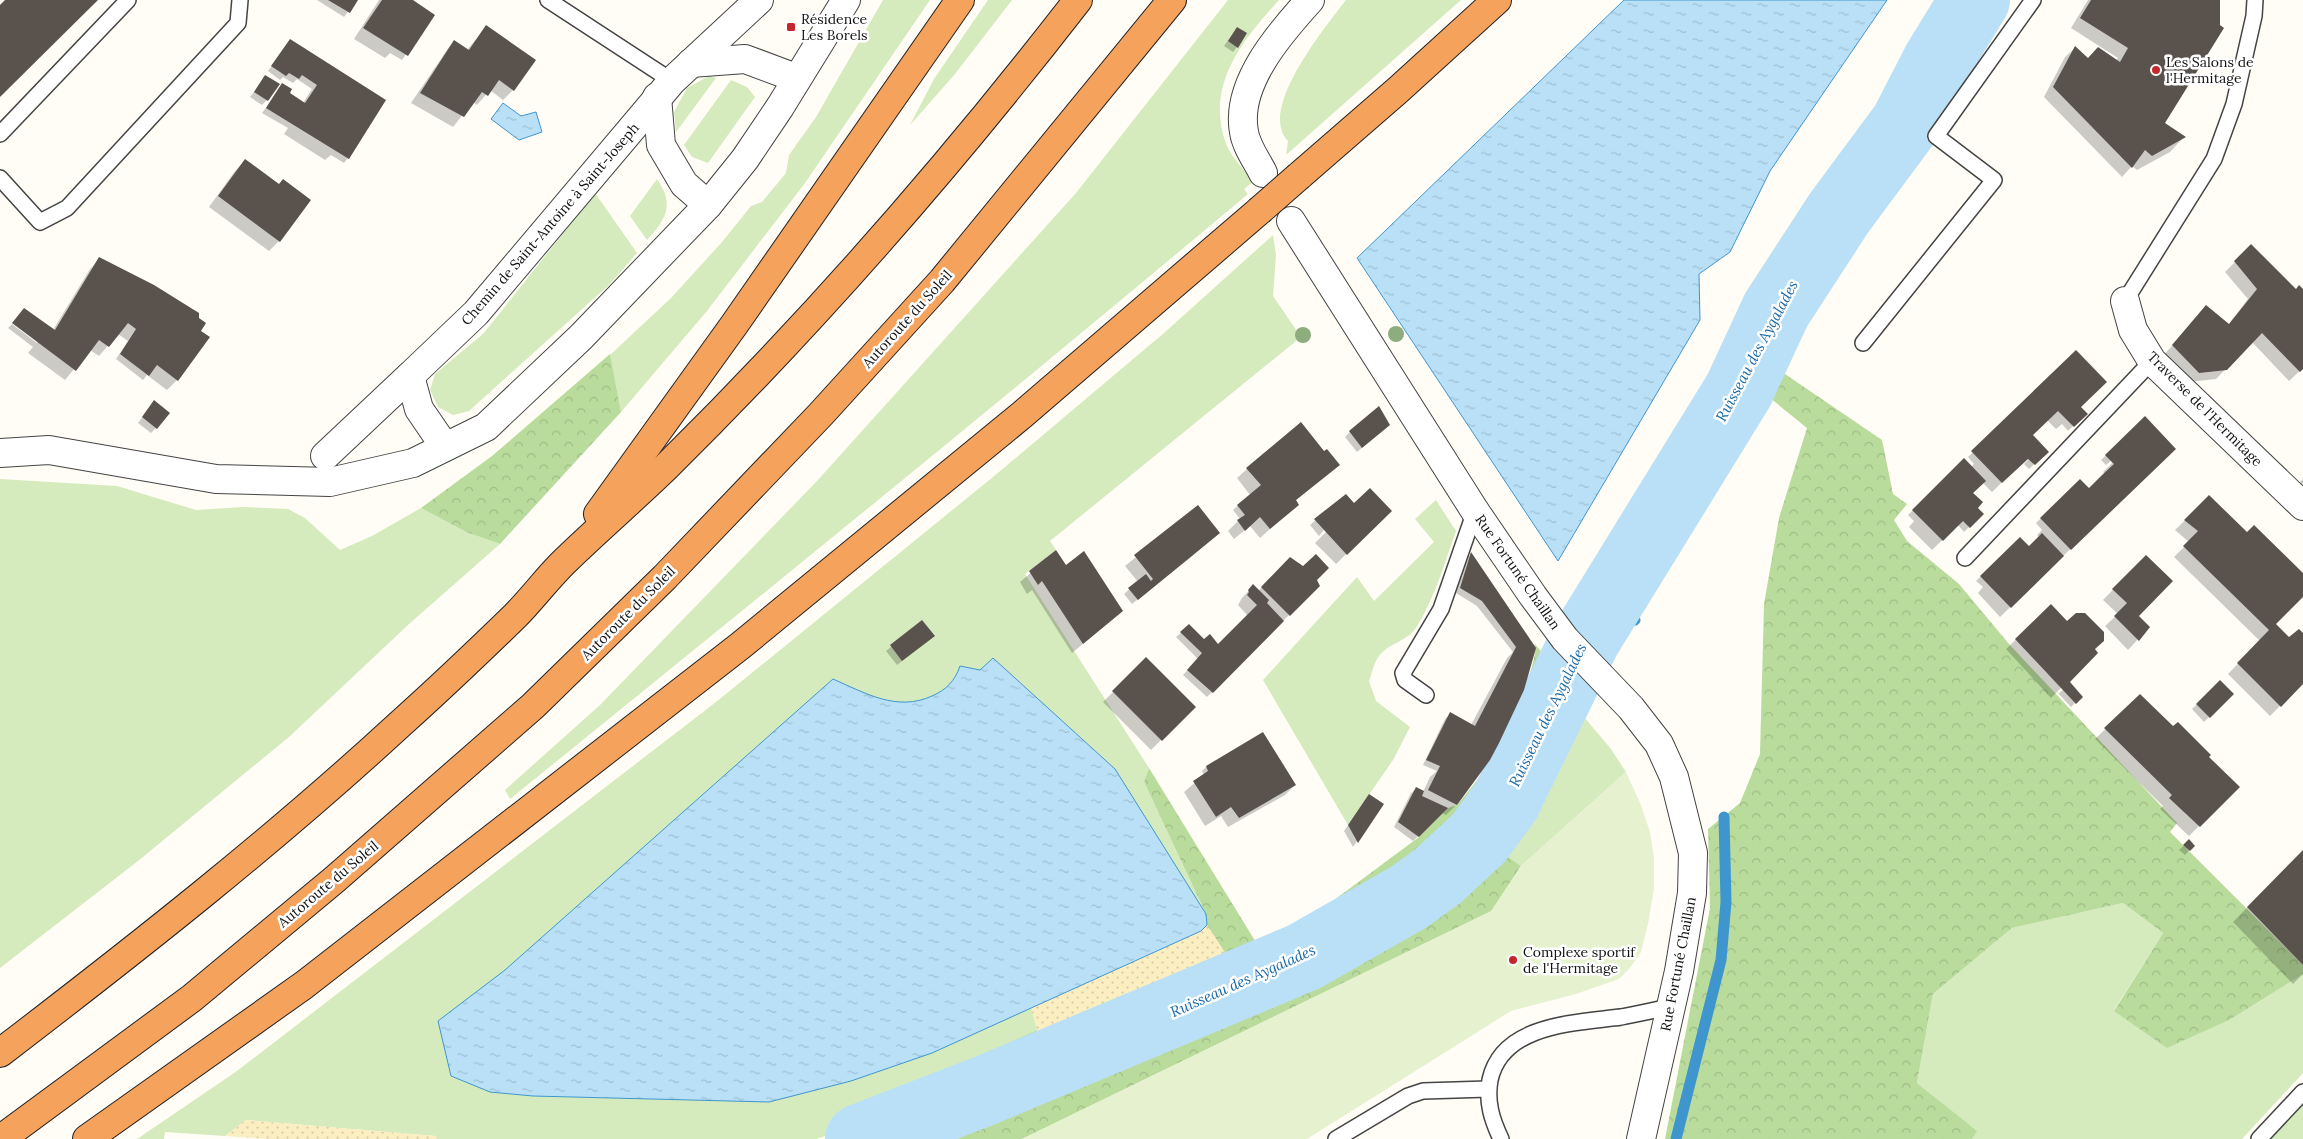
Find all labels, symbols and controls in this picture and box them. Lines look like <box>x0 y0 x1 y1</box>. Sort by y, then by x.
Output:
place label: Résidence Les Borels <box>801 10 868 44</box>
marker: Résidence Les Borels <box>785 21 797 33</box>
place label: Les Salons de l'Hermitage <box>2166 53 2254 87</box>
marker: Les Salons de l'Hermitage <box>2150 64 2162 76</box>
street label: Chemin de Saint-Antoine à Saint-Joseph <box>457 119 643 329</box>
street label: Autoroute du Soleil <box>858 266 956 372</box>
water label: Ruisseau des Aygalades <box>1711 277 1802 425</box>
street label: Traverse de l'Hermitage <box>2144 348 2267 471</box>
street label: Rue Fortuné Chaillan <box>1471 511 1565 633</box>
street label: Autoroute du Soleil <box>577 562 679 664</box>
water label: Ruisseau des Aygalades <box>1505 640 1590 789</box>
street label: Autoroute du Soleil <box>273 837 382 932</box>
street label: Rue Fortuné Chaillan <box>1656 895 1700 1033</box>
water label: Ruisseau des Aygalades <box>1167 940 1318 1021</box>
place label: Complexe sportif de l'Hermitage <box>1523 943 1636 977</box>
marker: Complexe sportif de l'Hermitage <box>1507 954 1519 966</box>

